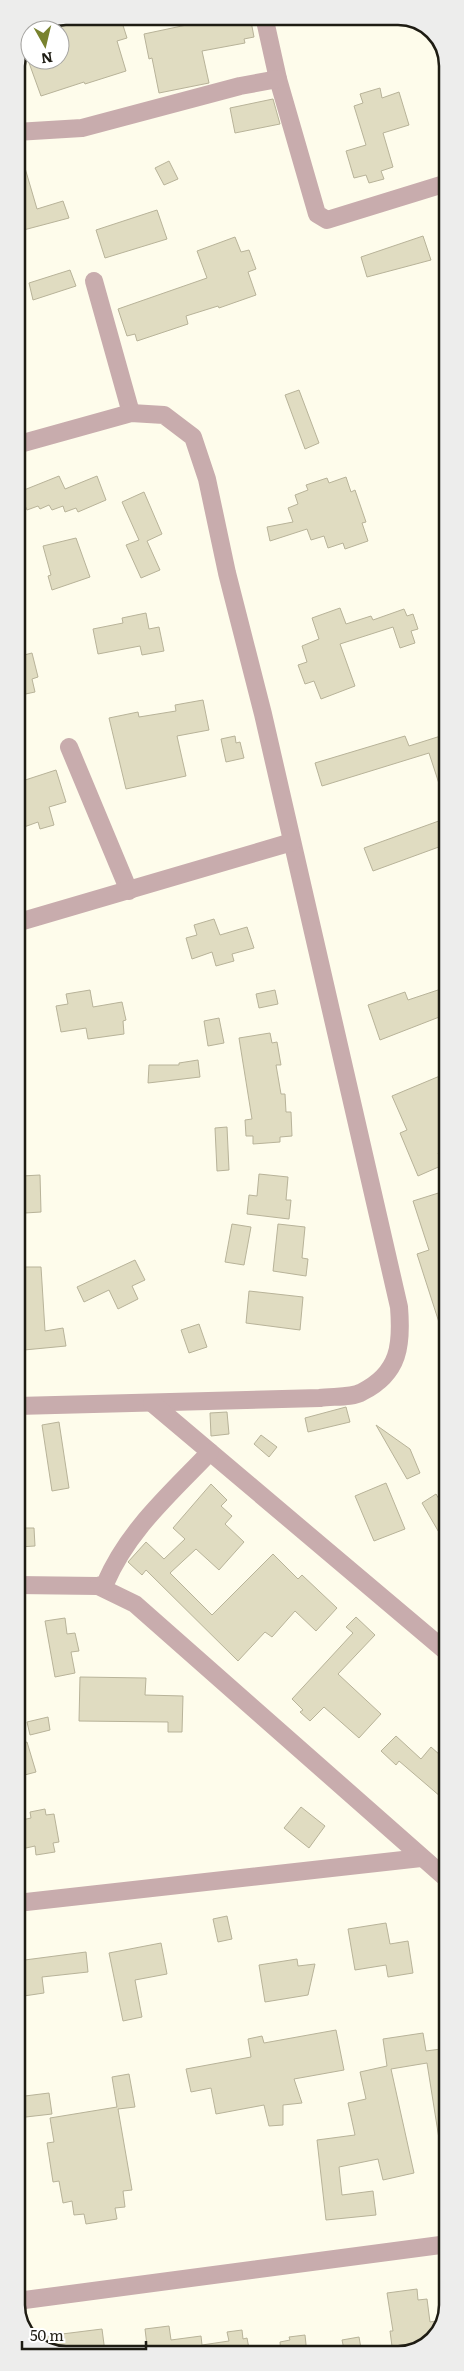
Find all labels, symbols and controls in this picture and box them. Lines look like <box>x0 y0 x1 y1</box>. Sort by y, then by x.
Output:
north arrow <box>20 20 70 70</box>
text: N <box>39 48 54 70</box>
scale bar <box>22 2318 146 2350</box>
text: 50 m <box>30 2323 64 2346</box>

